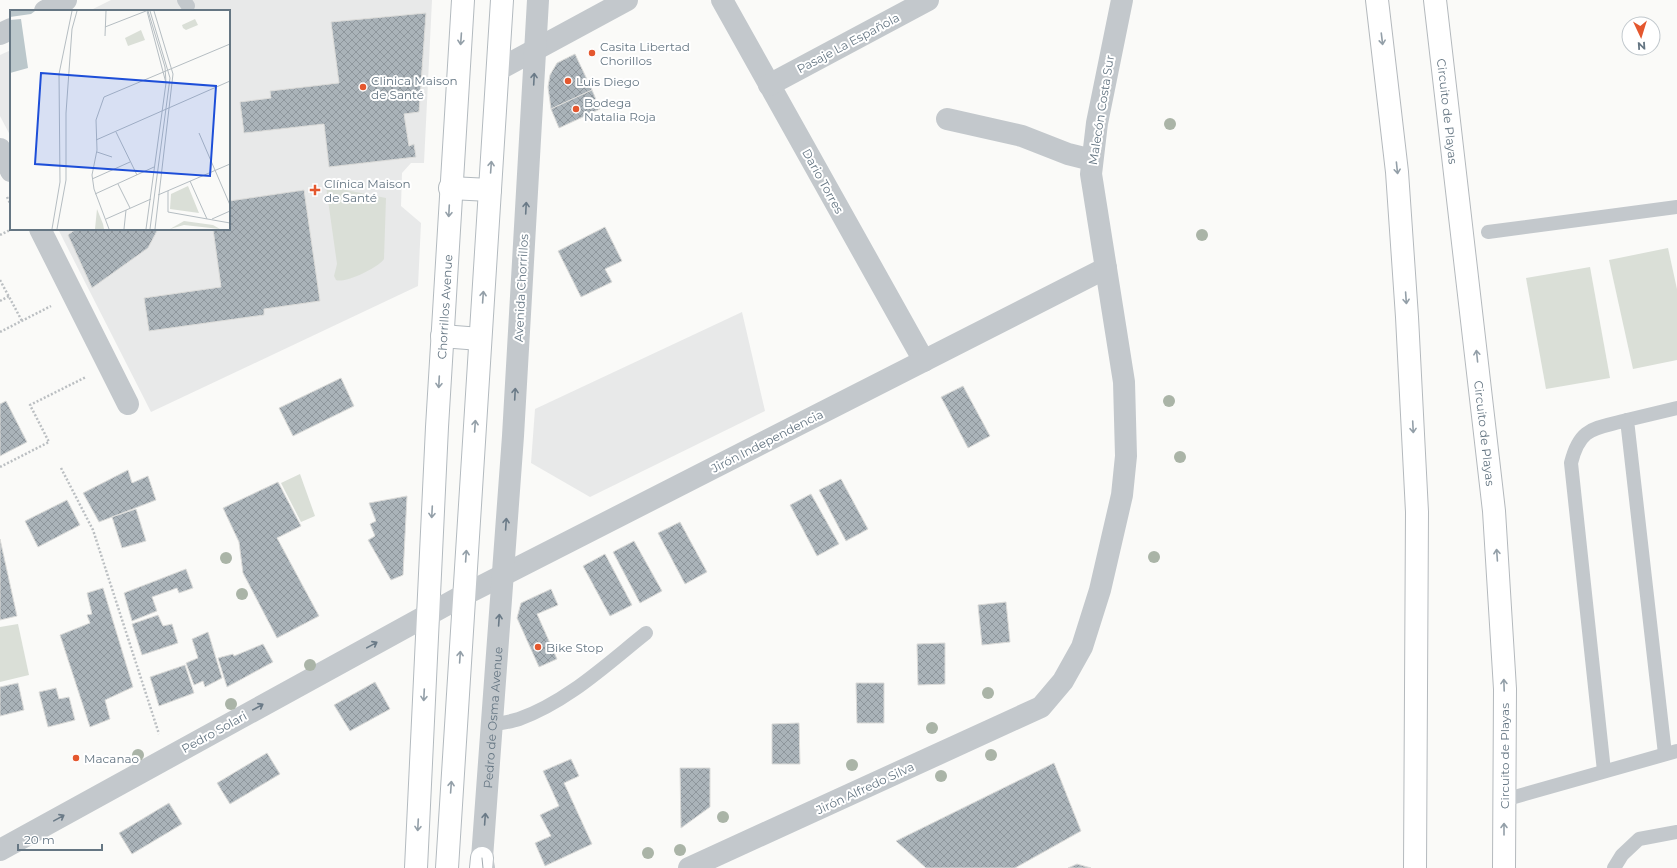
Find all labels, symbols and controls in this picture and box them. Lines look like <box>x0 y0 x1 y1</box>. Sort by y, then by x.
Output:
inset map <box>10 10 230 230</box>
street label: Pasaje La Española <box>794 10 902 76</box>
north arrow <box>1621 16 1661 56</box>
one-way arrow <box>457 32 464 45</box>
one-way arrow <box>1378 32 1385 45</box>
place label: Casita Libertad Chorillos <box>600 39 690 68</box>
text: N <box>1637 39 1647 53</box>
marker: Casita Libertad Chorillos <box>587 48 597 58</box>
street label: Malecón Costa Sur <box>1085 54 1117 166</box>
street label: Circuito de Playas <box>1434 58 1461 165</box>
place label: Clinica Maison de Santé <box>371 73 458 102</box>
one-way arrow <box>530 73 538 86</box>
place label: Luis Diego <box>576 74 639 89</box>
marker: Luis Diego <box>563 76 573 86</box>
marker: Clinica Maison de Santé <box>358 82 368 92</box>
place label: Bodega Natalia Roja <box>584 95 656 124</box>
marker: Bodega Natalia Roja <box>571 104 581 114</box>
street label: Dario Torres <box>799 146 847 216</box>
one-way arrow <box>488 161 495 174</box>
one-way arrow <box>1393 161 1400 174</box>
place label: Clínica Maison de Santé <box>324 176 411 205</box>
marker: Clínica Maison de Santé <box>309 184 321 196</box>
one-way arrow <box>523 202 530 215</box>
one-way arrow <box>445 204 453 217</box>
street label: Avenida Chorrillos <box>511 233 531 342</box>
street label: Chorrillos Avenue <box>434 254 455 360</box>
one-way arrow <box>479 291 486 304</box>
one-way arrow <box>1403 291 1410 304</box>
one-way arrow <box>1473 350 1480 363</box>
one-way arrow <box>436 375 443 388</box>
street label: Circuito de Playas <box>1471 379 1499 487</box>
one-way arrow <box>512 388 519 401</box>
street label: Jirón Independencia <box>708 406 826 476</box>
one-way arrow <box>471 420 478 433</box>
one-way arrow <box>1409 420 1417 433</box>
one-way arrow <box>429 505 436 518</box>
one-way arrow <box>502 518 509 531</box>
one-way arrow <box>1493 549 1500 562</box>
one-way arrow <box>463 550 470 563</box>
one-way arrow <box>495 614 502 627</box>
one-way arrow <box>366 640 378 648</box>
place label: Bike Stop <box>546 640 603 655</box>
marker: Bike Stop <box>533 642 543 652</box>
street label: Pedro de Osma Avenue <box>480 646 505 789</box>
one-way arrow <box>456 651 463 664</box>
one-way arrow <box>1501 679 1508 692</box>
one-way arrow <box>420 688 427 701</box>
one-way arrow <box>252 703 264 711</box>
street label: Circuito de Playas <box>1497 703 1512 809</box>
street label: Pedro Solari <box>179 708 249 756</box>
place label: Macanao <box>84 751 139 766</box>
marker: Macanao <box>71 753 81 763</box>
street label: Jirón Alfredo Silva <box>813 759 916 818</box>
one-way arrow <box>448 781 455 794</box>
one-way arrow <box>53 813 65 821</box>
one-way arrow <box>481 813 488 826</box>
one-way arrow <box>414 818 421 831</box>
one-way arrow <box>1500 823 1508 836</box>
scale bar <box>18 826 102 852</box>
text: 20 m <box>24 832 55 847</box>

